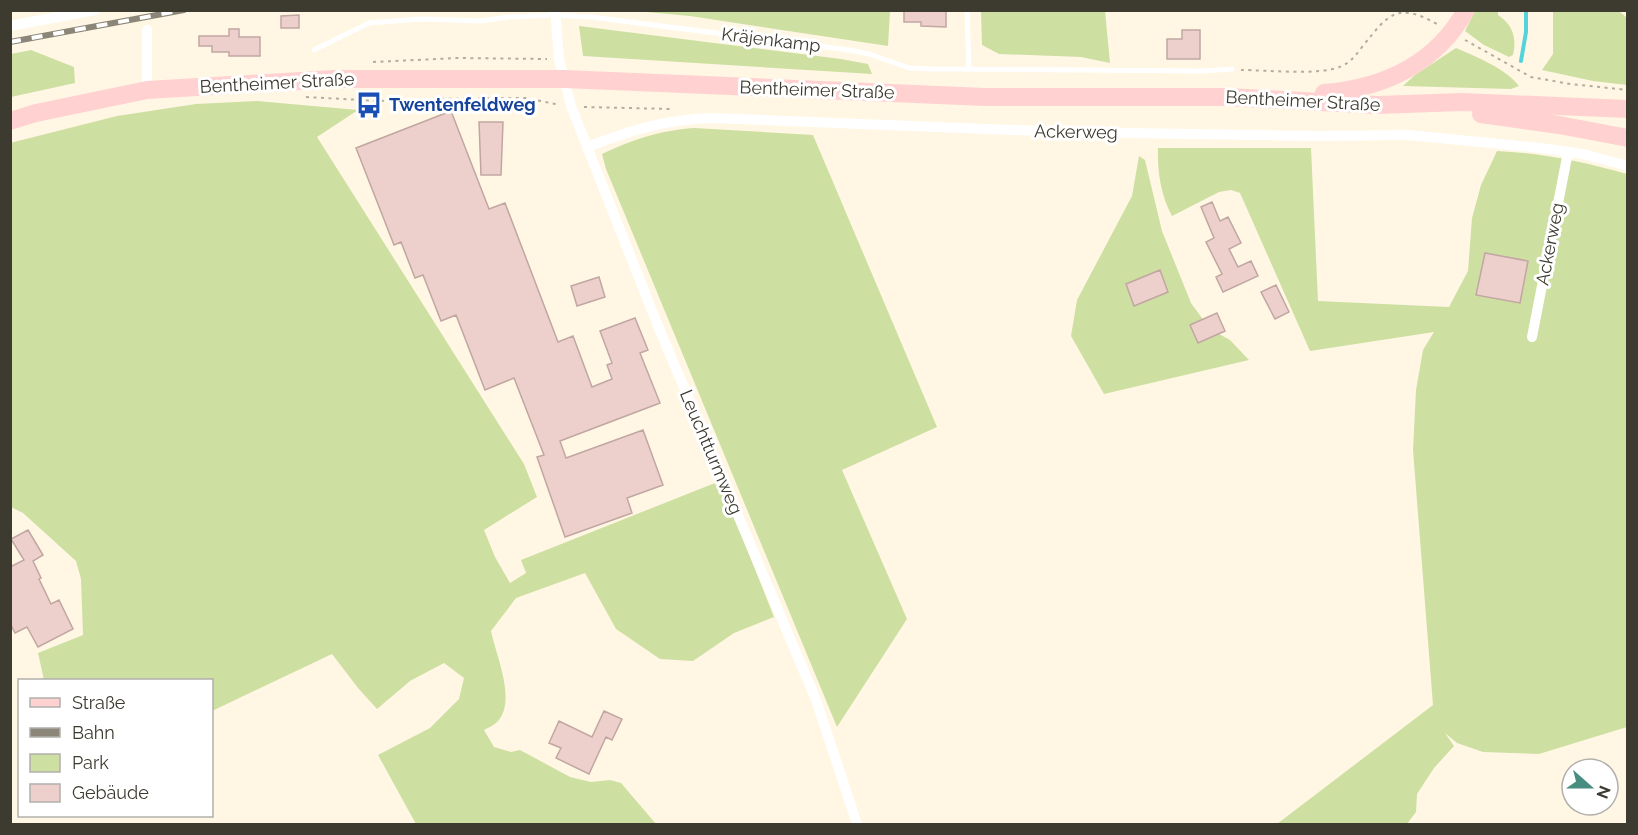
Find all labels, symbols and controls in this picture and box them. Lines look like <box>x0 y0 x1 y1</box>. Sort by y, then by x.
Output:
street label: Kräjenkamp <box>720 23 822 56</box>
street label: Bentheimer Straße <box>199 68 355 97</box>
street label: Bentheimer Straße <box>739 76 895 103</box>
street label: Bentheimer Straße <box>1225 86 1381 115</box>
bus stop icon: Twentenfeldweg <box>354 90 384 120</box>
place label: Twentenfeldweg <box>389 94 536 115</box>
street label: Ackerweg <box>1034 120 1118 143</box>
street label: Ackerweg <box>1531 201 1568 287</box>
street label: Leuchtturmweg <box>676 386 747 517</box>
legend <box>18 679 213 817</box>
text: Straße <box>72 692 126 713</box>
text: Bahn <box>72 722 115 743</box>
text: Park <box>72 752 109 773</box>
north arrow <box>1560 757 1620 817</box>
text: Gebäude <box>72 782 149 803</box>
text: N <box>1592 783 1615 801</box>

